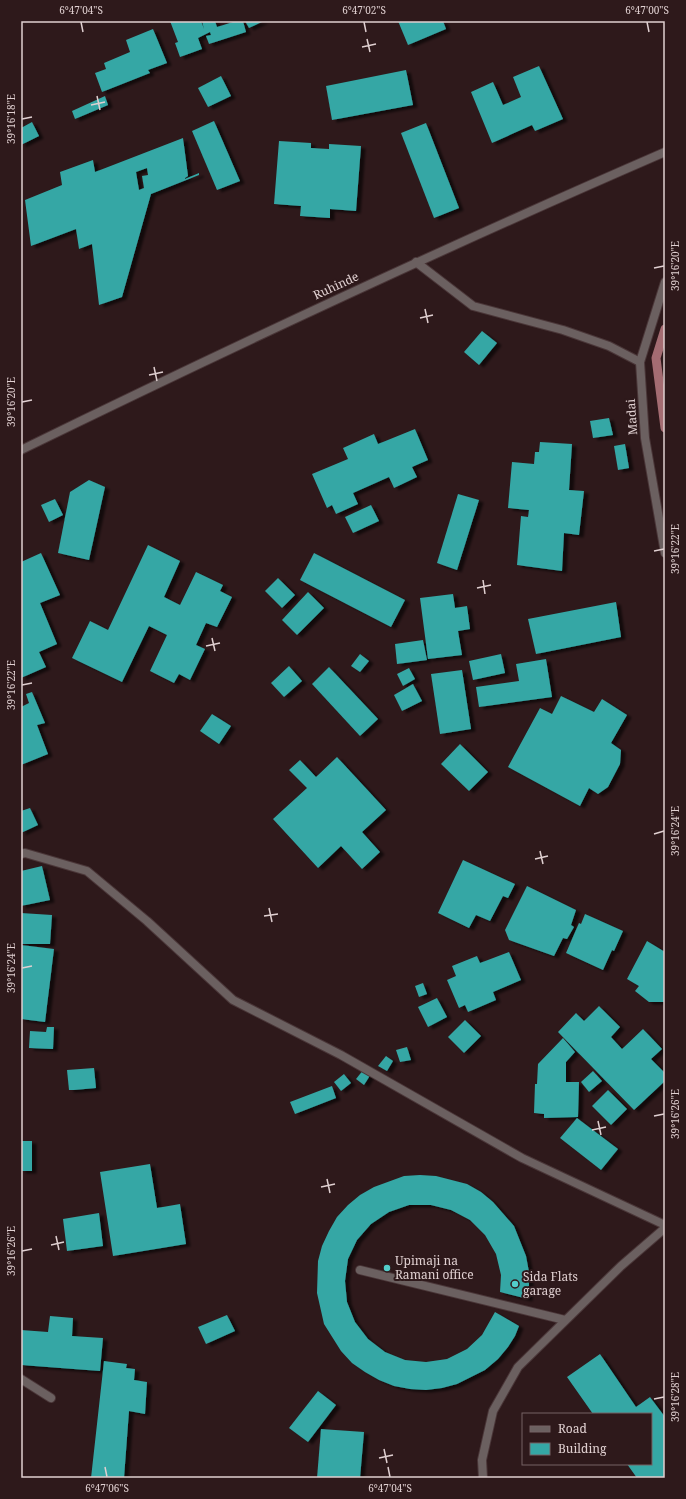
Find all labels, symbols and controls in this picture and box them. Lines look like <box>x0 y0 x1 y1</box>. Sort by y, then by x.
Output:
text: 6°47'04"S <box>59 3 103 17</box>
text: 6°47'02"S <box>342 3 386 17</box>
text: 6°47'00"S <box>625 3 669 17</box>
text: 39°16'18"E <box>4 94 18 144</box>
text: 39°16'20"E <box>668 241 682 291</box>
street label: Ruhinde <box>310 268 361 303</box>
text: 39°16'20"E <box>4 377 18 427</box>
street label: Madai <box>622 398 641 436</box>
text: 39°16'22"E <box>668 524 682 574</box>
text: 39°16'22"E <box>4 660 18 710</box>
text: 39°16'24"E <box>668 806 682 856</box>
text: 39°16'24"E <box>4 943 18 993</box>
text: 39°16'26"E <box>668 1089 682 1139</box>
text: 39°16'26"E <box>4 1226 18 1276</box>
place label: Upimaji na Ramani office <box>395 1252 474 1283</box>
marker: Upimaji na Ramani office <box>382 1263 392 1273</box>
place label: Sida Flats garage <box>523 1268 578 1299</box>
marker: Sida Flats garage <box>510 1279 520 1289</box>
text: 39°16'28"E <box>668 1372 682 1422</box>
legend <box>522 1413 652 1465</box>
text: Road <box>558 1420 588 1437</box>
text: Building <box>558 1440 607 1457</box>
text: 6°47'06"S <box>85 1481 129 1495</box>
text: 6°47'04"S <box>368 1481 412 1495</box>

